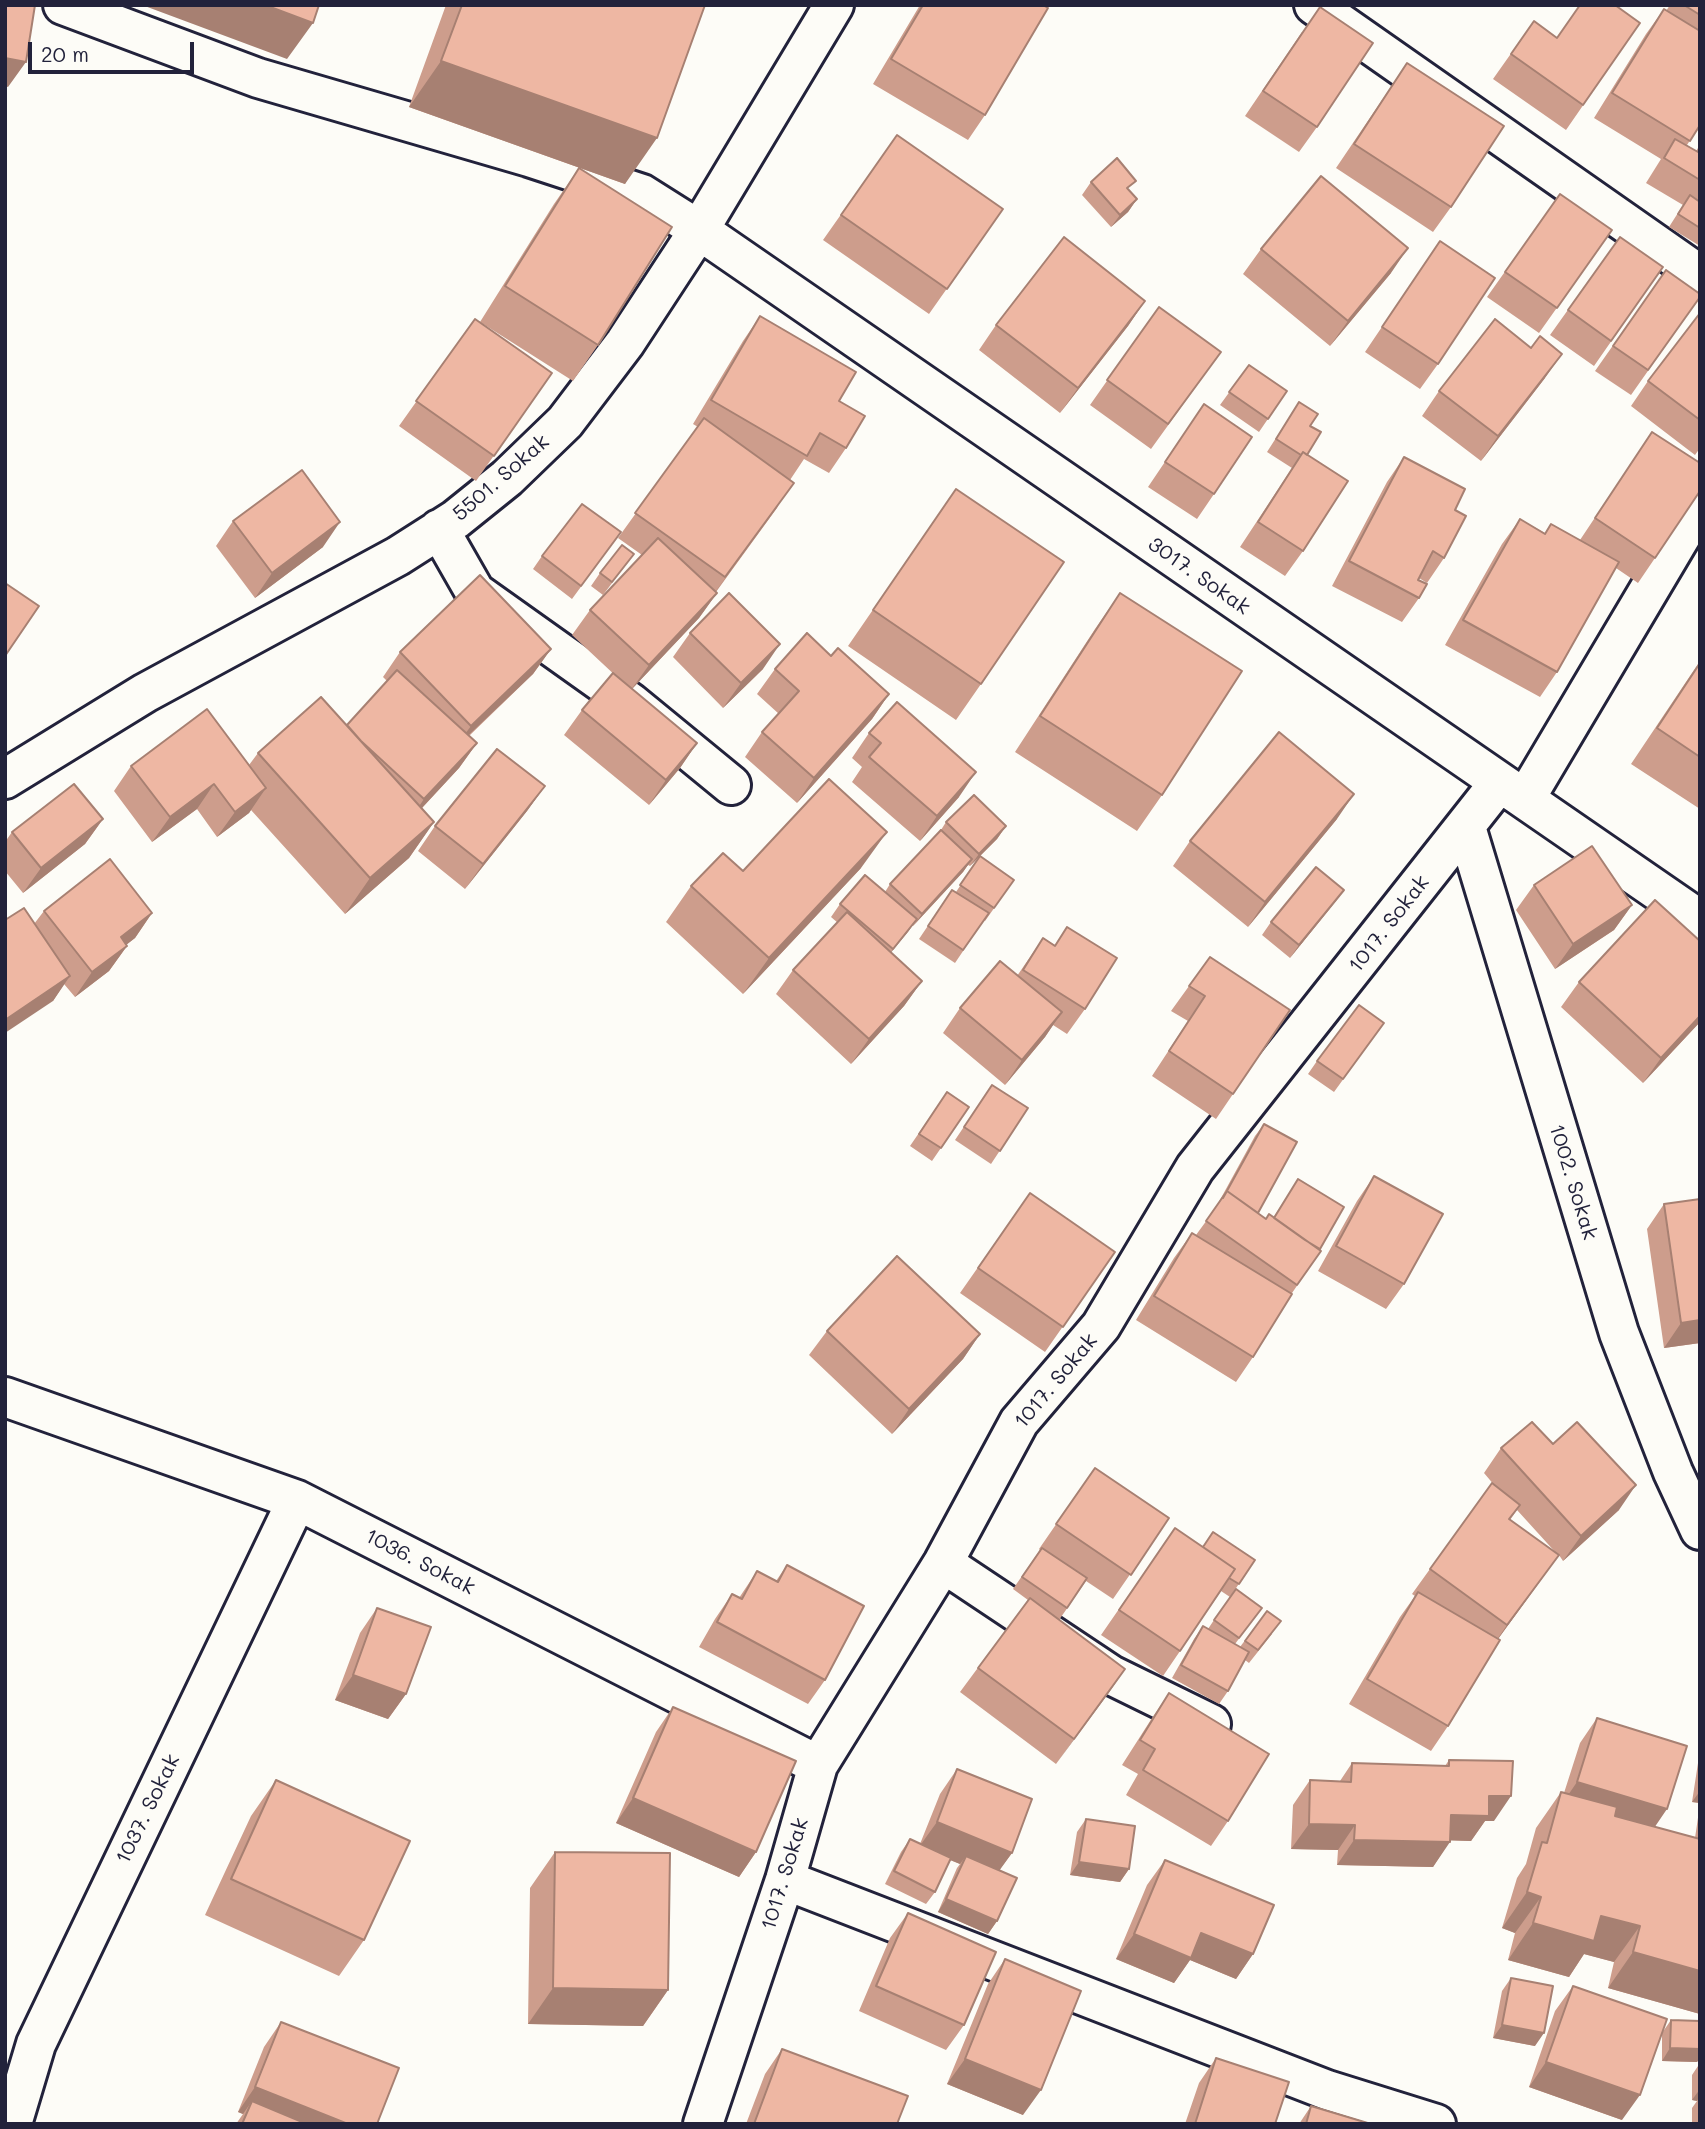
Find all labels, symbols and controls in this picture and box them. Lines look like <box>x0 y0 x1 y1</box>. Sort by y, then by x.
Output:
scale bar <box>32 28 198 72</box>
text: 20 m <box>41 40 89 67</box>
street label: 5501. Sokak <box>448 429 554 527</box>
street label: 3017. Sokak <box>1143 532 1255 620</box>
street label: 1017. Sokak <box>1343 871 1435 977</box>
street label: 1002. Sokak <box>1543 1121 1603 1243</box>
street label: 1017. Sokak <box>1009 1328 1103 1434</box>
street label: 1036. Sokak <box>361 1524 479 1600</box>
street label: 1037. Sokak <box>111 1750 185 1868</box>
street label: 1017. Sokak <box>756 1815 814 1933</box>

